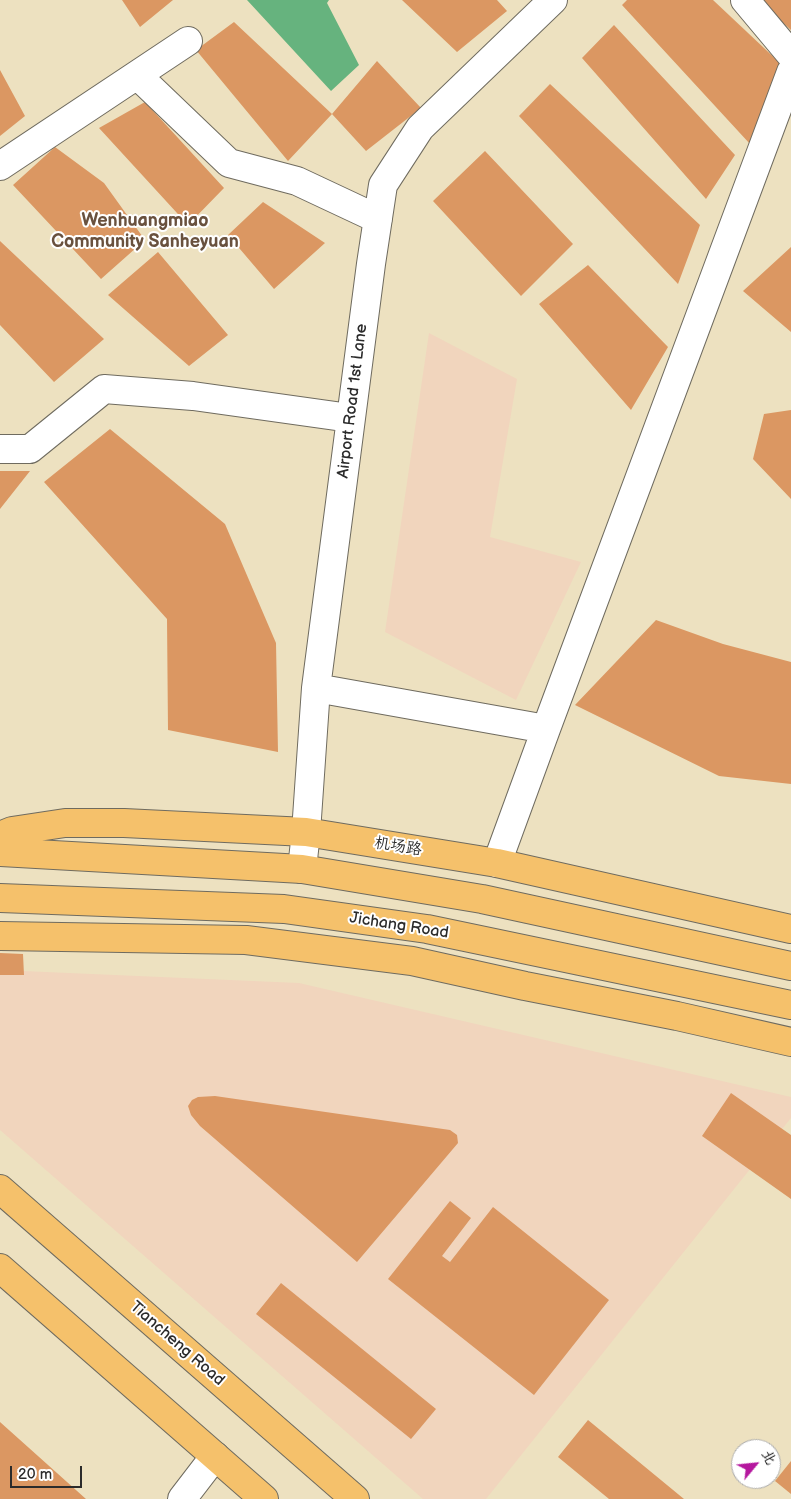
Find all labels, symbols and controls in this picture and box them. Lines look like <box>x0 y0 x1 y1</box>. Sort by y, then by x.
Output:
district label: Wenhuangmiao Community Sanheyuan <box>51 210 239 252</box>
street label: Airport Road 1st Lane <box>334 323 372 479</box>
street label: 机场路 <box>373 834 423 860</box>
street label: Jichang Road <box>348 909 450 943</box>
street label: Tiancheng Road <box>126 1298 228 1390</box>
north arrow <box>731 1439 781 1489</box>
text: 北 <box>758 1447 780 1467</box>
scale bar <box>12 1456 85 1488</box>
text: 20 m <box>18 1465 52 1484</box>

